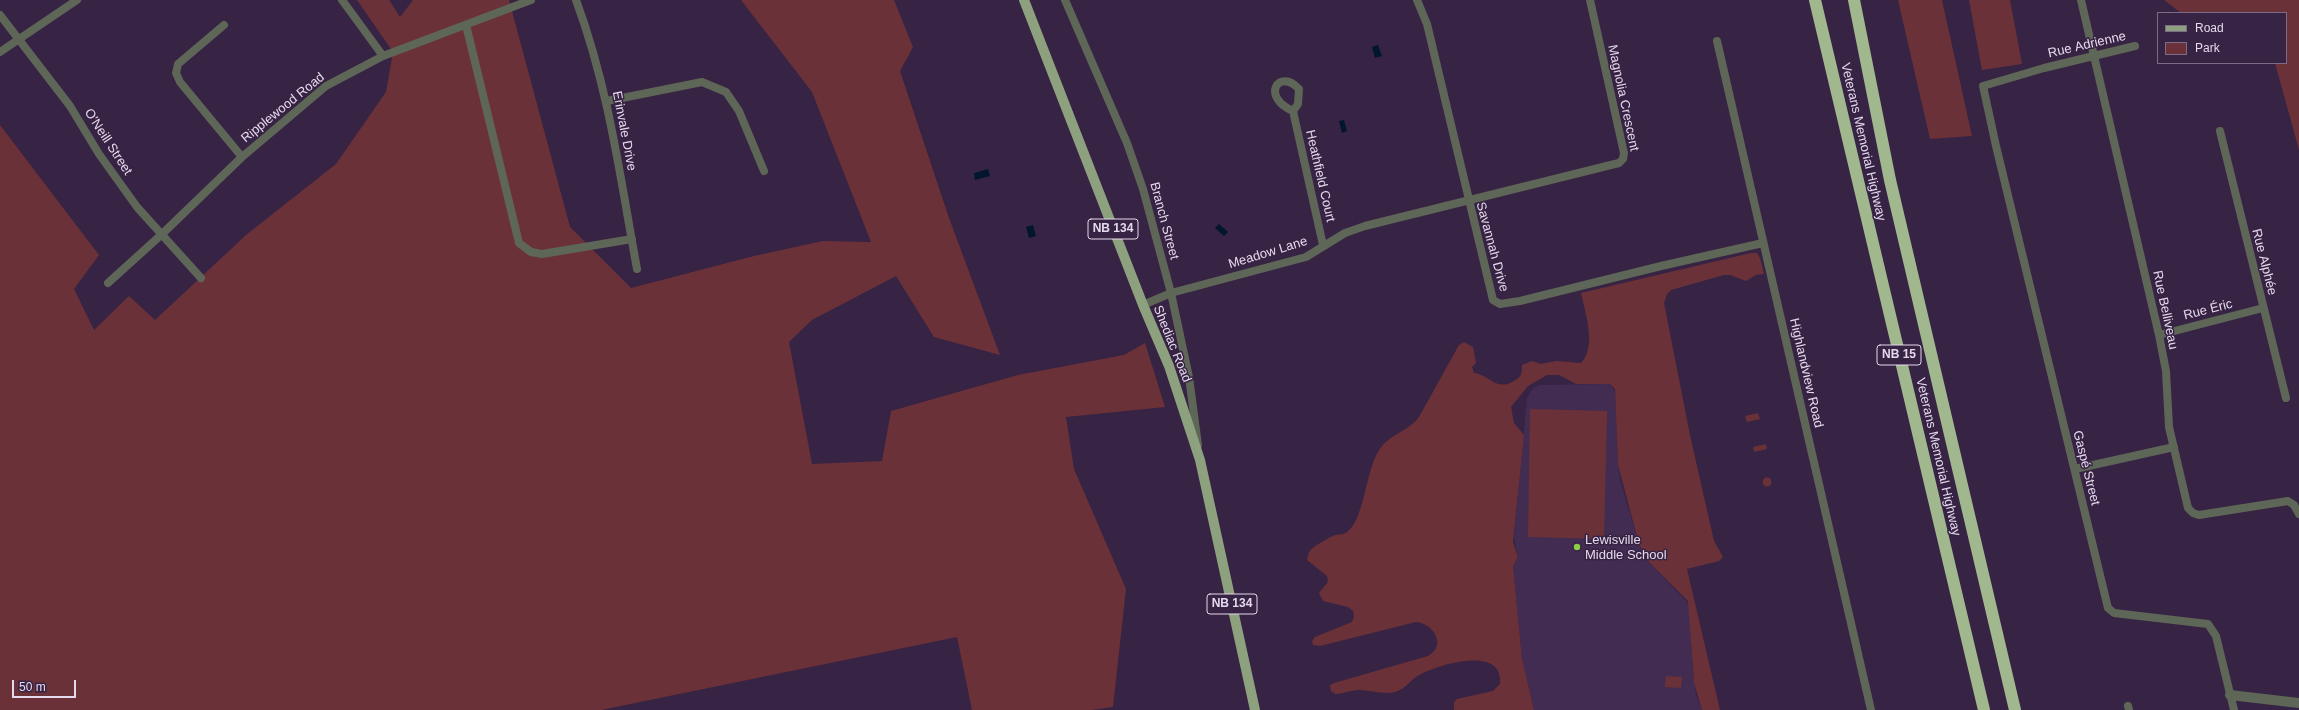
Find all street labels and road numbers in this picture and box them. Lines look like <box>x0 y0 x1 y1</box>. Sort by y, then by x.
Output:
street label: Rue Adrienne <box>2047 28 2127 62</box>
street label: Magnolia Crescent <box>1604 43 1642 153</box>
street label: Veterans Memorial Highway <box>1837 61 1889 223</box>
street label: Ripplewood Road <box>238 70 328 146</box>
street label: Erinvale Drive <box>609 90 639 172</box>
street label: O'Neill Street <box>81 106 135 178</box>
street label: Heathfield Court <box>1302 128 1338 224</box>
street label: Branch Street <box>1146 181 1182 261</box>
street label: Savannah Drive <box>1472 200 1512 294</box>
road number: NB 134 <box>1088 219 1138 239</box>
street label: Rue Alphée <box>2248 227 2280 297</box>
street label: Meadow Lane <box>1227 234 1309 272</box>
street label: Rue Belliveau <box>2149 269 2181 351</box>
street label: Rue Éric <box>2182 296 2234 324</box>
street label: Shediac Road <box>1149 303 1195 385</box>
street label: Highlandview Road <box>1786 317 1826 429</box>
road number: NB 15 <box>1877 345 1921 365</box>
street label: Veterans Memorial Highway <box>1912 376 1964 538</box>
street label: Gaspé Street <box>2069 429 2103 507</box>
road number: NB 134 <box>1207 594 1257 614</box>

